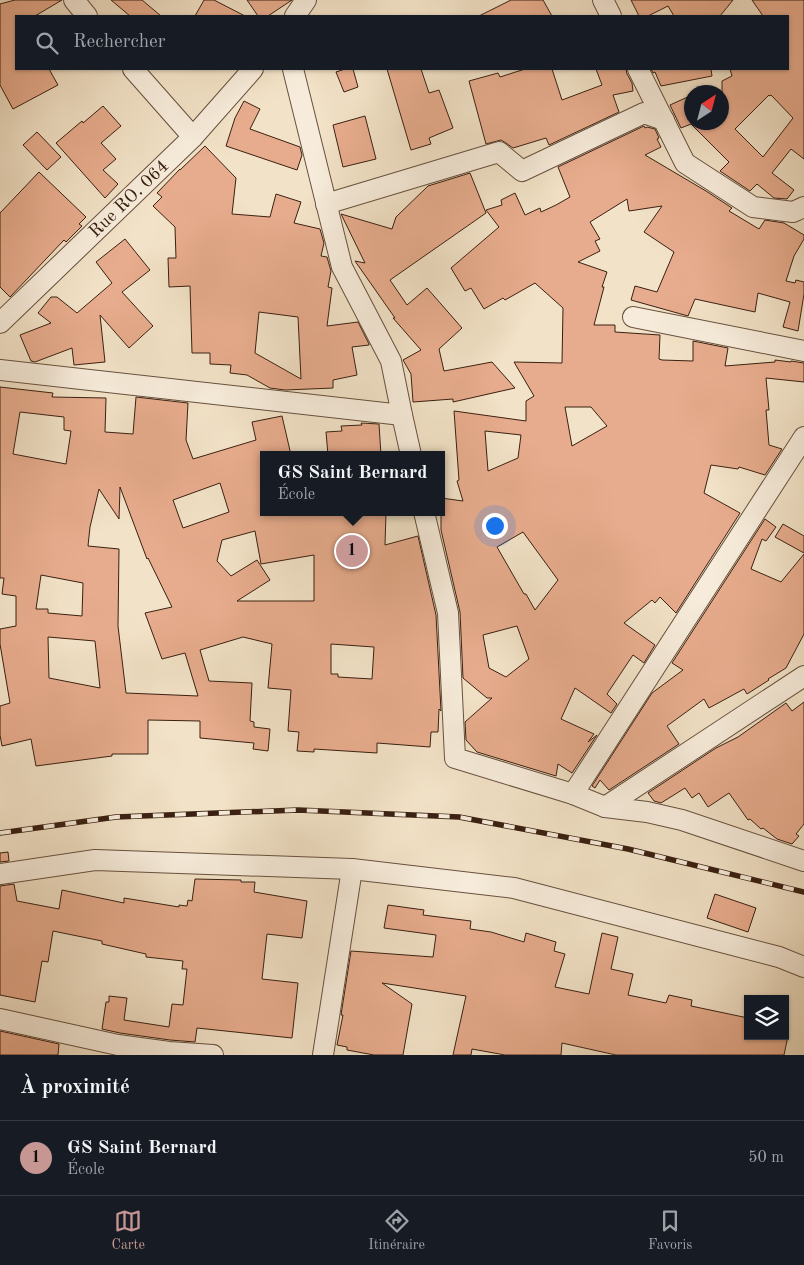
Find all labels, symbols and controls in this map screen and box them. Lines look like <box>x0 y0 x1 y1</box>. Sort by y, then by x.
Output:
search box <box>15 15 789 70</box>
icon: search <box>33 29 61 57</box>
text: Rechercher <box>73 33 166 52</box>
north arrow <box>684 85 729 130</box>
street label: Rue RO. 064 <box>86 157 172 241</box>
popup <box>260 451 445 516</box>
text: GS Saint Bernard <box>277 464 428 483</box>
text: École <box>277 487 315 503</box>
your location <box>482 513 508 539</box>
pin: 1 <box>336 532 368 570</box>
map controls <box>744 995 789 1040</box>
button: layers <box>744 995 789 1040</box>
text: À proximité <box>20 1077 130 1098</box>
text: GS Saint Bernard <box>67 1139 217 1158</box>
text: 1 <box>31 1150 41 1166</box>
text: 50 m <box>748 1150 784 1166</box>
text: École <box>67 1162 105 1178</box>
tab: Carte <box>112 1207 145 1254</box>
tab: Itinéraire <box>368 1207 425 1254</box>
tab: Favoris <box>648 1207 692 1254</box>

